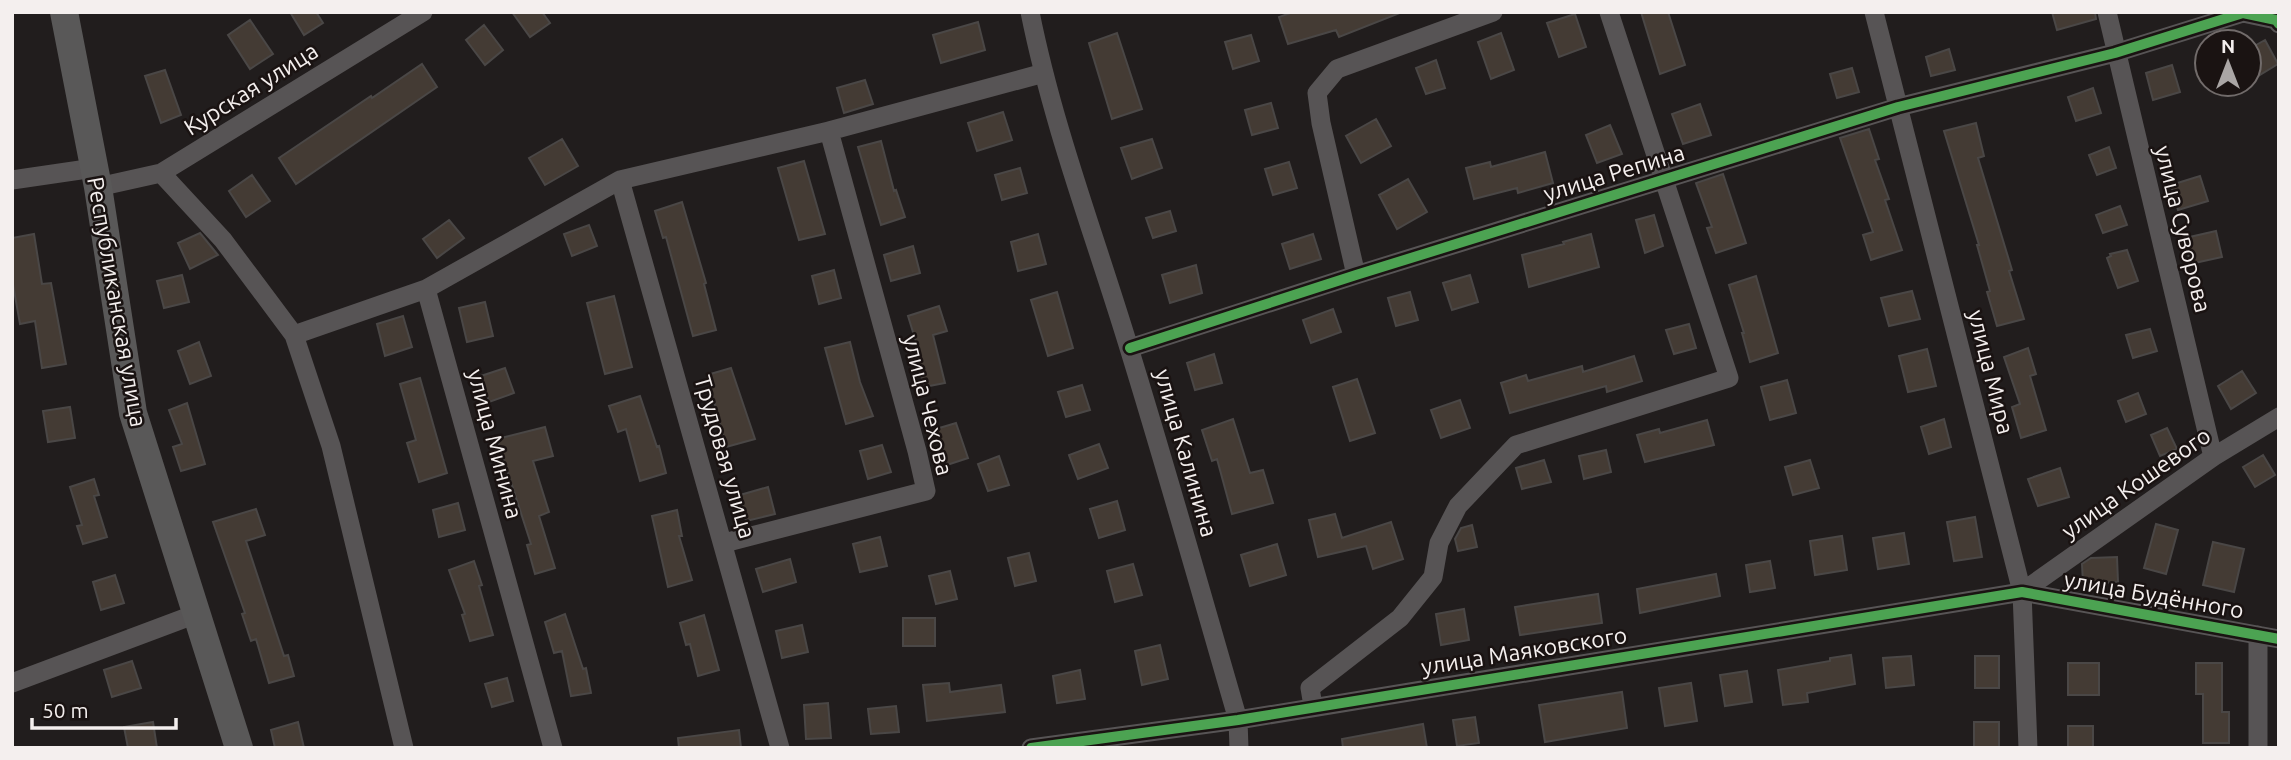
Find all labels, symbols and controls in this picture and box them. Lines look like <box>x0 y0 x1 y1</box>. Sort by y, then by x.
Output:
north arrow <box>2193 28 2263 98</box>
text: N <box>2221 35 2235 57</box>
street label: Курская улица <box>179 38 322 140</box>
street label: улица Репина <box>1540 139 1687 206</box>
street label: улица Суворова <box>2151 143 2216 315</box>
street label: Республиканская улица <box>83 175 152 429</box>
street label: улица Мира <box>1964 307 2019 437</box>
street label: улица Чехова <box>899 332 958 478</box>
street label: улица Минина <box>463 366 528 522</box>
street label: улица Калинина <box>1151 366 1222 540</box>
street label: Трудовая улица <box>690 372 761 541</box>
street label: улица Кошевого <box>2057 422 2215 543</box>
street label: улица Будённого <box>2062 566 2246 623</box>
street label: улица Маяковского <box>1419 622 1629 679</box>
scale bar <box>32 686 175 730</box>
text: 50 m <box>42 698 89 722</box>

